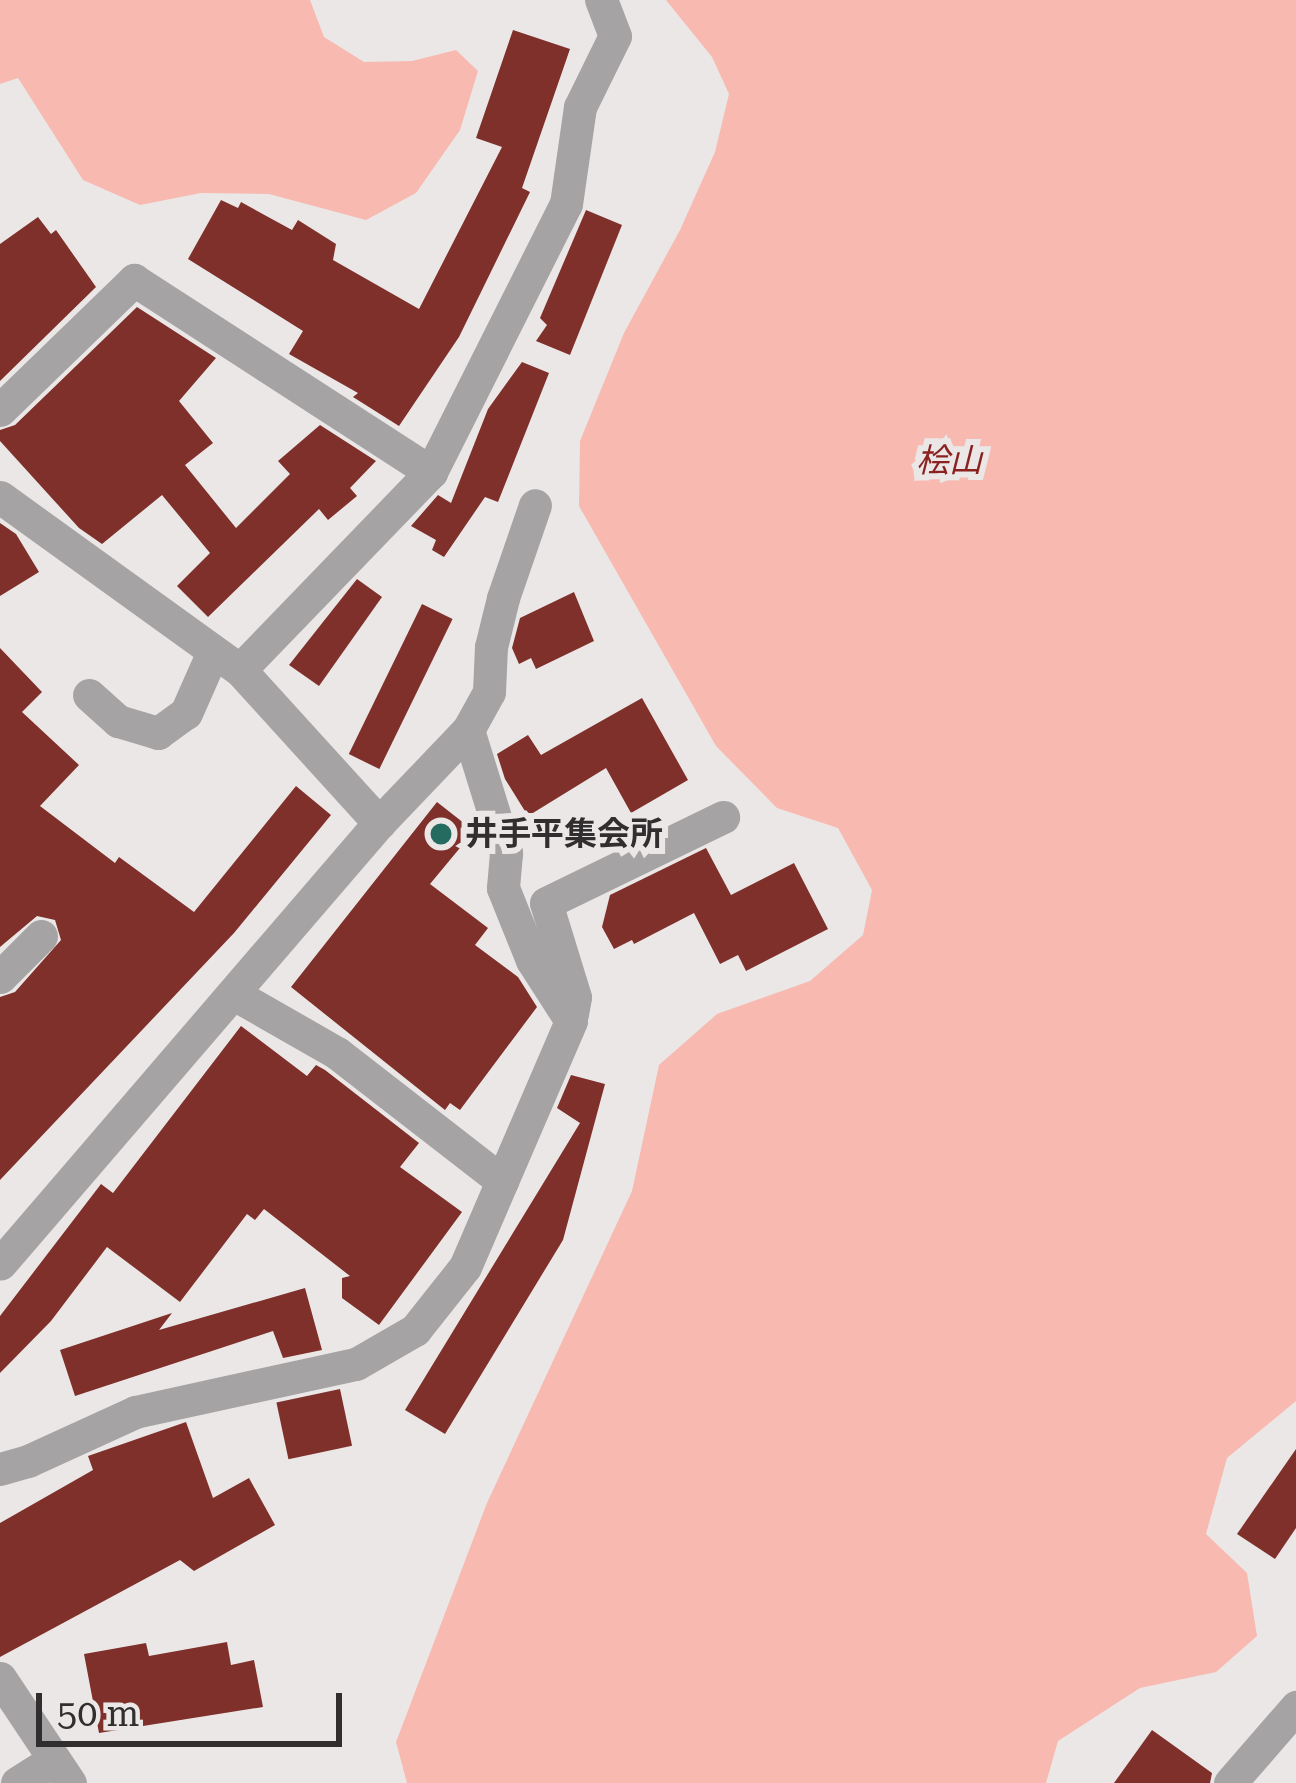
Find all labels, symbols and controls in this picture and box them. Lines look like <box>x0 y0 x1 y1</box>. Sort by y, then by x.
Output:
park label: 桧山 <box>916 441 982 481</box>
place label: 井手平集会所 <box>465 814 663 854</box>
marker: 井手平集会所 <box>428 821 454 847</box>
scale bar <box>42 1669 348 1743</box>
text: 50 m <box>57 1693 139 1735</box>

